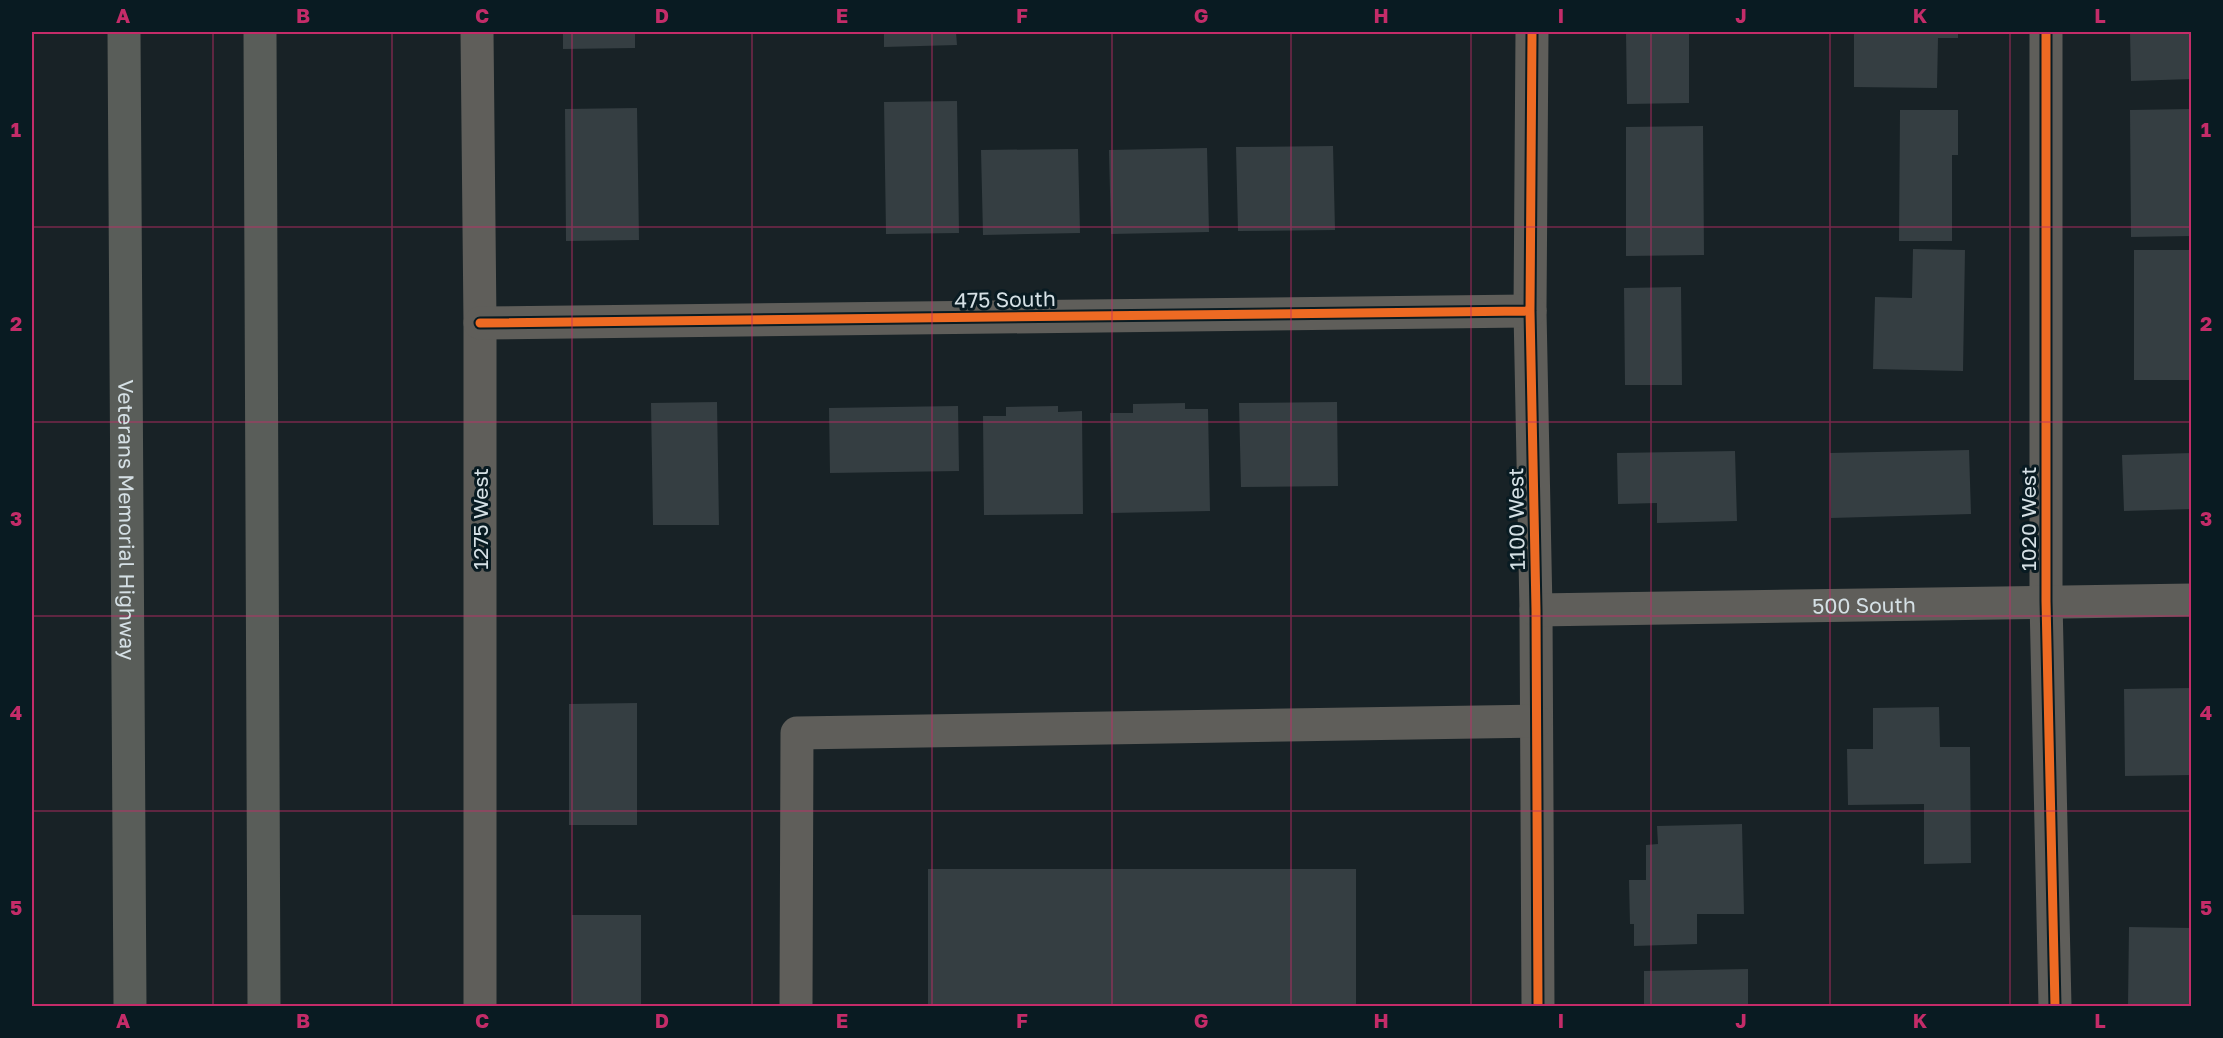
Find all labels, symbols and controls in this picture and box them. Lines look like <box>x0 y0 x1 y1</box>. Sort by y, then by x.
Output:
text: A <box>116 3 130 27</box>
text: B <box>296 3 310 27</box>
text: C <box>475 3 489 27</box>
text: D <box>655 3 669 27</box>
text: E <box>836 3 848 27</box>
text: F <box>1016 3 1028 27</box>
text: G <box>1194 3 1208 27</box>
text: H <box>1373 3 1389 27</box>
text: I <box>1558 3 1564 27</box>
text: J <box>1735 3 1747 27</box>
text: K <box>1913 3 1928 27</box>
text: L <box>2094 3 2106 27</box>
text: 1 <box>11 117 21 141</box>
text: 1 <box>2201 117 2211 141</box>
street label: 475 South <box>954 285 1056 313</box>
text: 2 <box>10 311 22 335</box>
text: 2 <box>2200 311 2212 335</box>
street label: Veterans Memorial Highway <box>113 379 141 661</box>
street label: 1100 West <box>1502 467 1530 571</box>
street label: 1020 West <box>2015 467 2041 571</box>
street label: 1275 West <box>467 468 493 570</box>
text: 3 <box>10 506 22 530</box>
text: 3 <box>2200 506 2212 530</box>
street label: 500 South <box>1812 591 1916 619</box>
text: 4 <box>10 700 22 724</box>
text: 4 <box>2200 700 2212 724</box>
text: 5 <box>10 895 22 919</box>
text: 5 <box>2200 895 2212 919</box>
text: A <box>116 1008 130 1032</box>
text: B <box>296 1008 310 1032</box>
text: C <box>475 1008 489 1032</box>
text: D <box>655 1008 669 1032</box>
text: E <box>836 1008 848 1032</box>
text: F <box>1016 1008 1028 1032</box>
text: G <box>1194 1008 1208 1032</box>
text: H <box>1373 1008 1389 1032</box>
text: I <box>1558 1008 1564 1032</box>
text: J <box>1735 1008 1747 1032</box>
text: K <box>1913 1008 1928 1032</box>
text: L <box>2094 1008 2106 1032</box>

